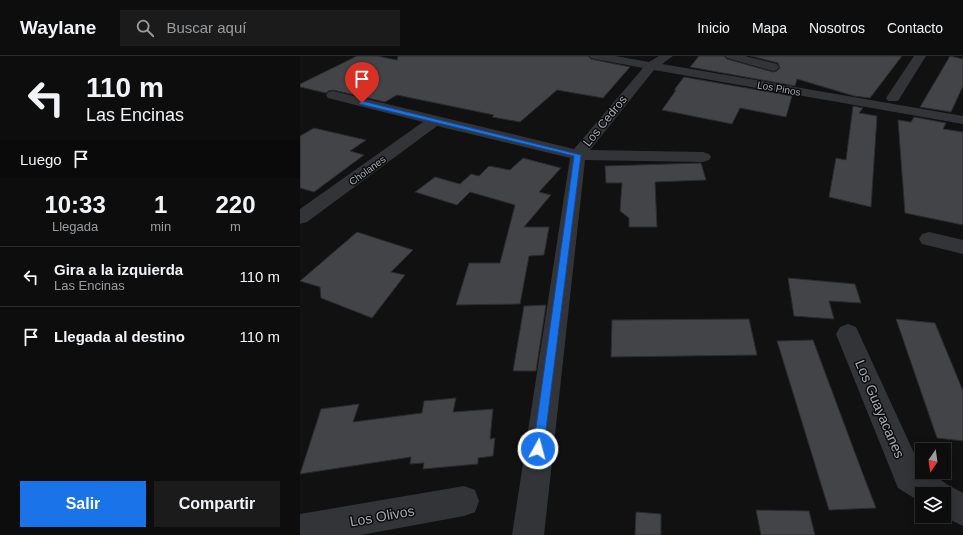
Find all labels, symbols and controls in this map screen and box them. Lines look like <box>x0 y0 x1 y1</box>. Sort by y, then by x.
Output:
search box <box>120 10 400 46</box>
text: Waylane <box>20 17 96 38</box>
icon: search <box>134 17 156 39</box>
text: Buscar aquí <box>166 19 246 36</box>
text: Inicio <box>697 20 730 36</box>
text: Mapa <box>752 20 787 36</box>
text: Nosotros <box>809 20 865 36</box>
text: Contacto <box>887 20 943 36</box>
pin <box>345 62 379 103</box>
icon: arrive <box>351 68 373 90</box>
icon: left <box>20 72 72 124</box>
text: 110 m <box>86 72 164 103</box>
street label: Los Pinos <box>756 79 801 98</box>
street label: Los Cedros <box>580 93 630 149</box>
text: Las Encinas <box>86 105 184 125</box>
icon: arrive <box>70 148 92 170</box>
text: Luego <box>20 151 62 168</box>
street label: Cholanes <box>347 154 388 187</box>
text: 10:33 <box>44 191 106 218</box>
text: 1 <box>154 191 167 218</box>
text: 220 <box>216 191 256 218</box>
text: Llegada <box>52 219 98 234</box>
text: min <box>150 219 171 234</box>
text: m <box>230 219 241 234</box>
text: Gira a la izquierda <box>54 261 183 278</box>
icon: left <box>20 266 42 288</box>
text: 110 m <box>239 268 280 285</box>
text: Las Encinas <box>54 278 125 293</box>
icon: arrive <box>20 326 42 348</box>
text: Llegada al destino <box>54 328 185 345</box>
text: 110 m <box>239 328 280 345</box>
street label: Los Guayacanes <box>852 358 908 460</box>
position arrow <box>517 428 559 470</box>
north arrow <box>915 443 951 479</box>
map controls <box>915 443 951 523</box>
button: Salir <box>20 481 146 527</box>
button: Compartir <box>154 481 280 527</box>
button: layers <box>915 487 951 523</box>
street label: Los Olivos <box>348 502 416 530</box>

